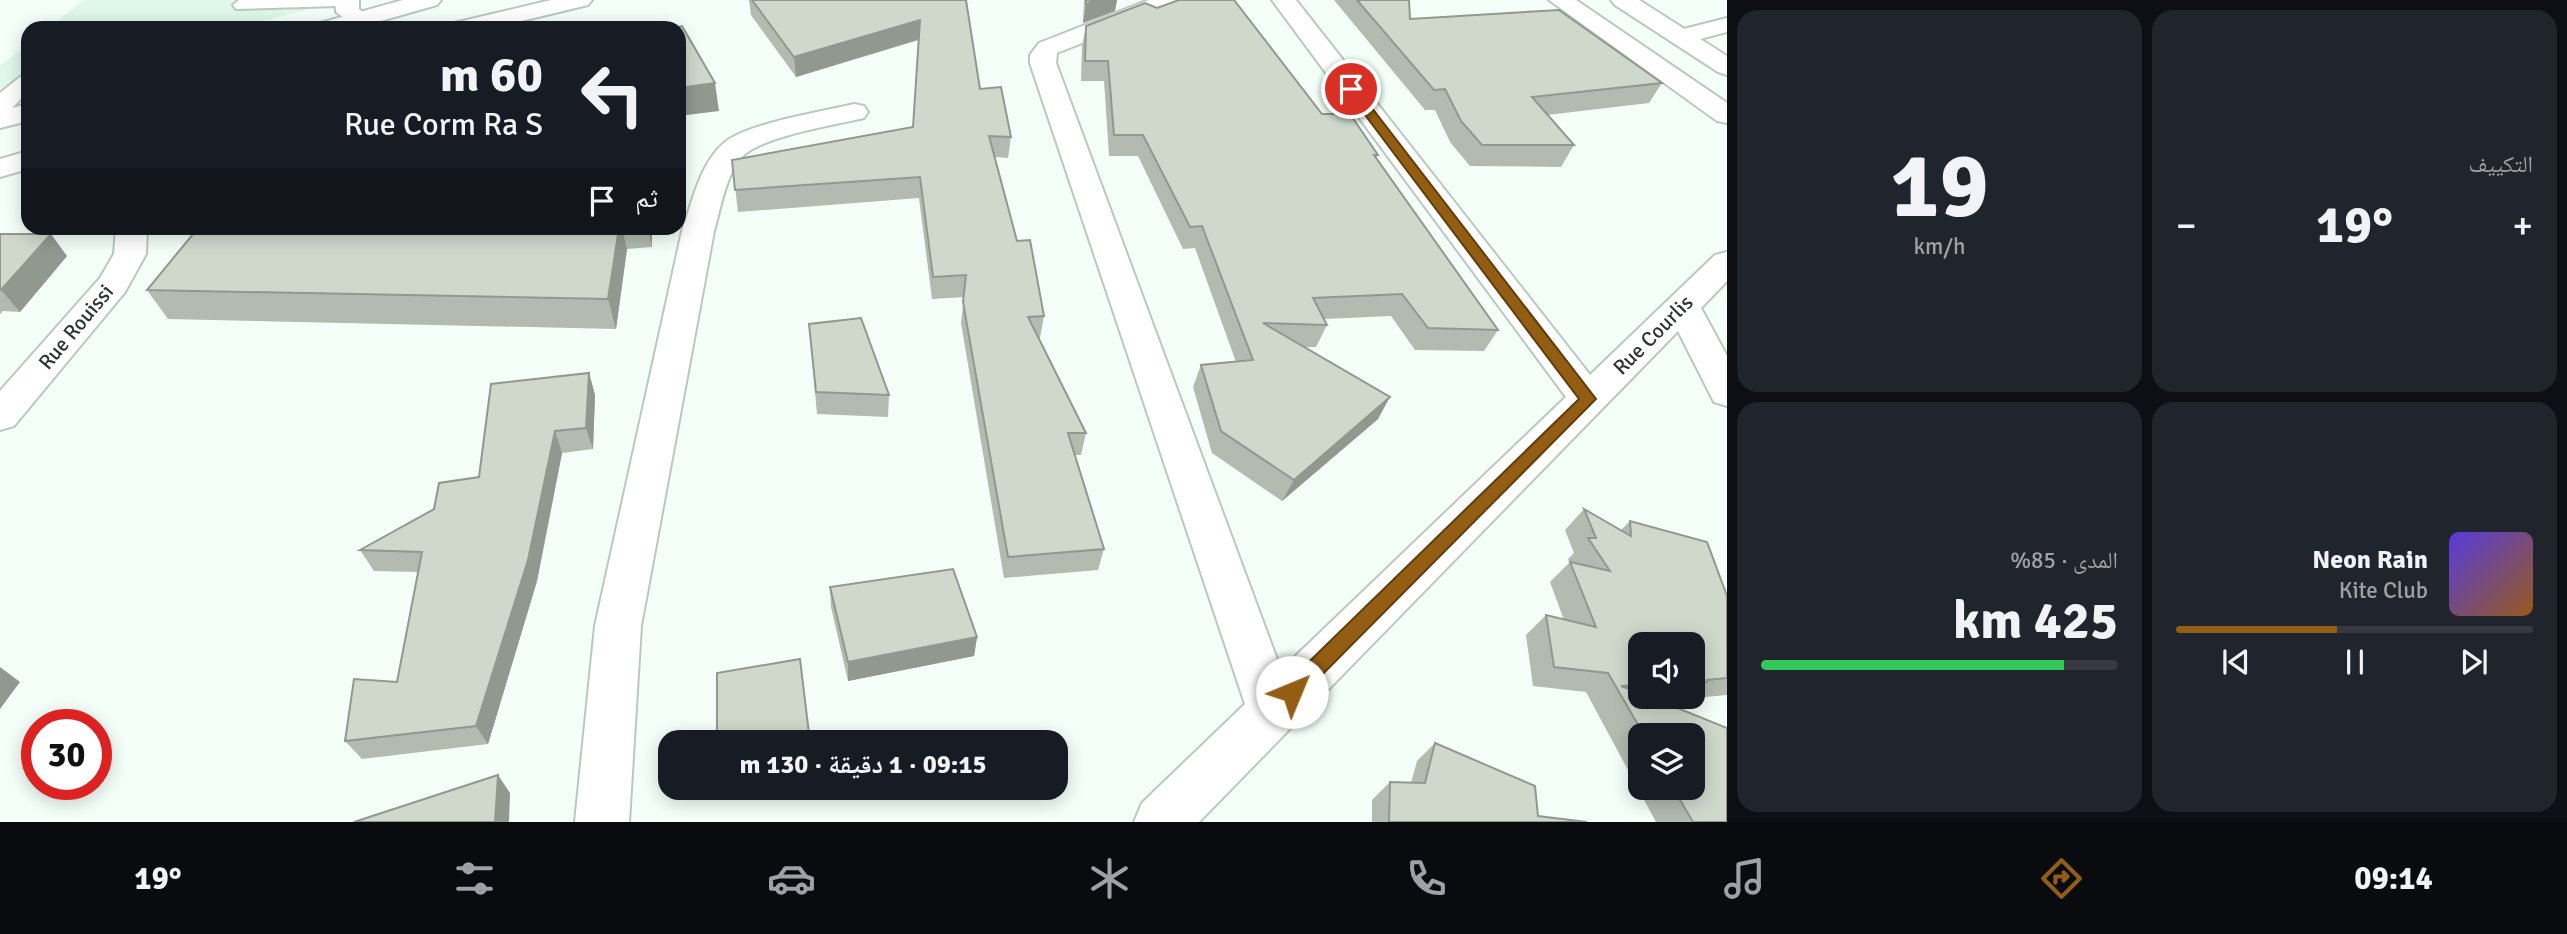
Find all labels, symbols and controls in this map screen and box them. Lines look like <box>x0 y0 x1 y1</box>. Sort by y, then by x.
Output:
text: 60 m <box>440 45 543 105</box>
icon: left <box>567 49 658 140</box>
pin <box>1321 59 1381 119</box>
icon: arrive <box>1332 70 1370 108</box>
text: Rue Corm Ra S <box>344 105 543 144</box>
text: 19 <box>1890 130 1989 243</box>
text: التكييف <box>2468 150 2533 179</box>
icon: arrive <box>583 182 621 220</box>
text: ثم <box>635 183 658 215</box>
text: 19° <box>2316 193 2393 257</box>
text: − <box>2176 202 2197 249</box>
text: + <box>2512 202 2533 249</box>
text: km/h <box>1913 232 1966 261</box>
street label: Rue Rouissi <box>33 279 119 375</box>
street label: Rue Courlis <box>1608 290 1698 380</box>
text: Neon Rain <box>2312 544 2428 576</box>
text: المدى · 85% <box>2010 546 2118 575</box>
text: Kite Club <box>2339 576 2428 605</box>
text: 425 km <box>1953 589 2118 653</box>
map controls <box>1628 632 1705 800</box>
button: sound <box>1628 632 1705 709</box>
icon: previous <box>2217 643 2255 681</box>
icon: pause <box>2336 643 2374 681</box>
icon: next <box>2455 643 2493 681</box>
position arrow <box>1255 655 1329 729</box>
speed limit sign: 30 <box>21 709 112 800</box>
button: layers <box>1628 723 1705 800</box>
text: 09:15 · 1 دقيقة · 130 m <box>739 749 987 781</box>
icon: filters <box>450 854 499 903</box>
icon: car <box>767 854 816 903</box>
icon: climate <box>1085 854 1134 903</box>
icon: phone <box>1402 854 1451 903</box>
icon: music <box>1720 854 1769 903</box>
icon: directions <box>2037 854 2086 903</box>
text: 19° <box>134 859 182 898</box>
text: 09:14 <box>2354 859 2433 898</box>

